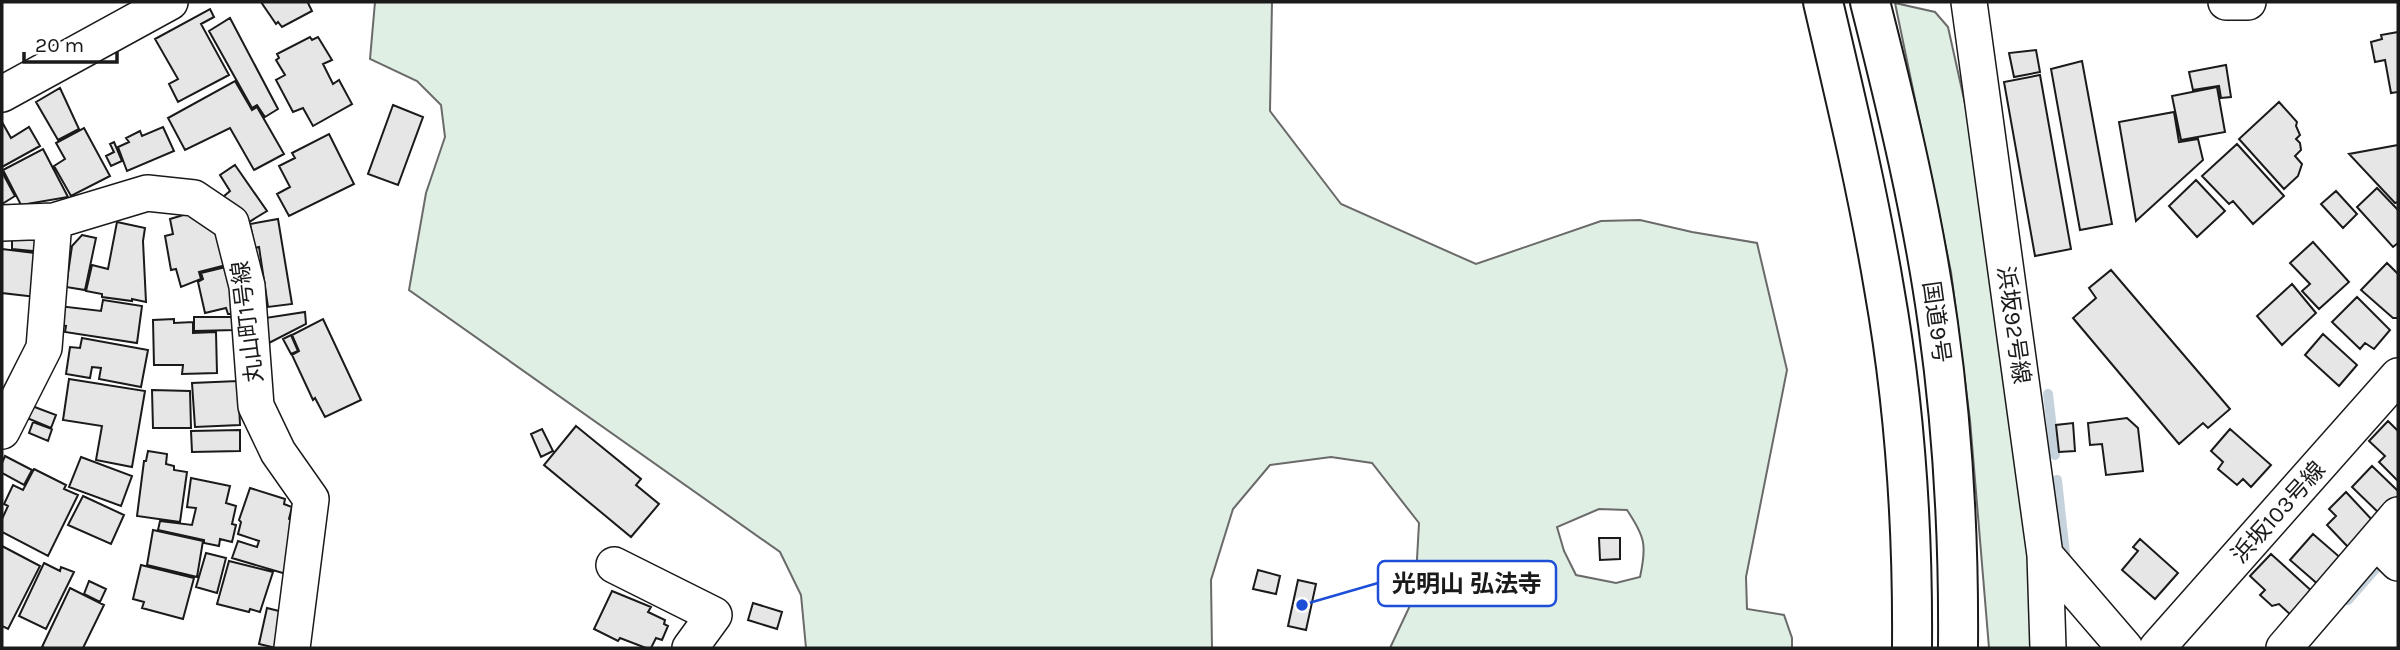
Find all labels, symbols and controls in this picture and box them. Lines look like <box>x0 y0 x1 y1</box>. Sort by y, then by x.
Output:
scale bar <box>24 21 117 65</box>
text: 20 m <box>35 33 84 57</box>
street label: 丸山町1号線 <box>227 259 268 384</box>
street label: 浜坂92号線 <box>1992 264 2035 386</box>
street label: 国道9号 <box>1917 279 1956 365</box>
street label: 浜坂103号線 <box>2226 456 2331 568</box>
callout: 光明山 弘法寺 <box>1378 561 1556 606</box>
text: 光明山 弘法寺 <box>1392 570 1542 598</box>

